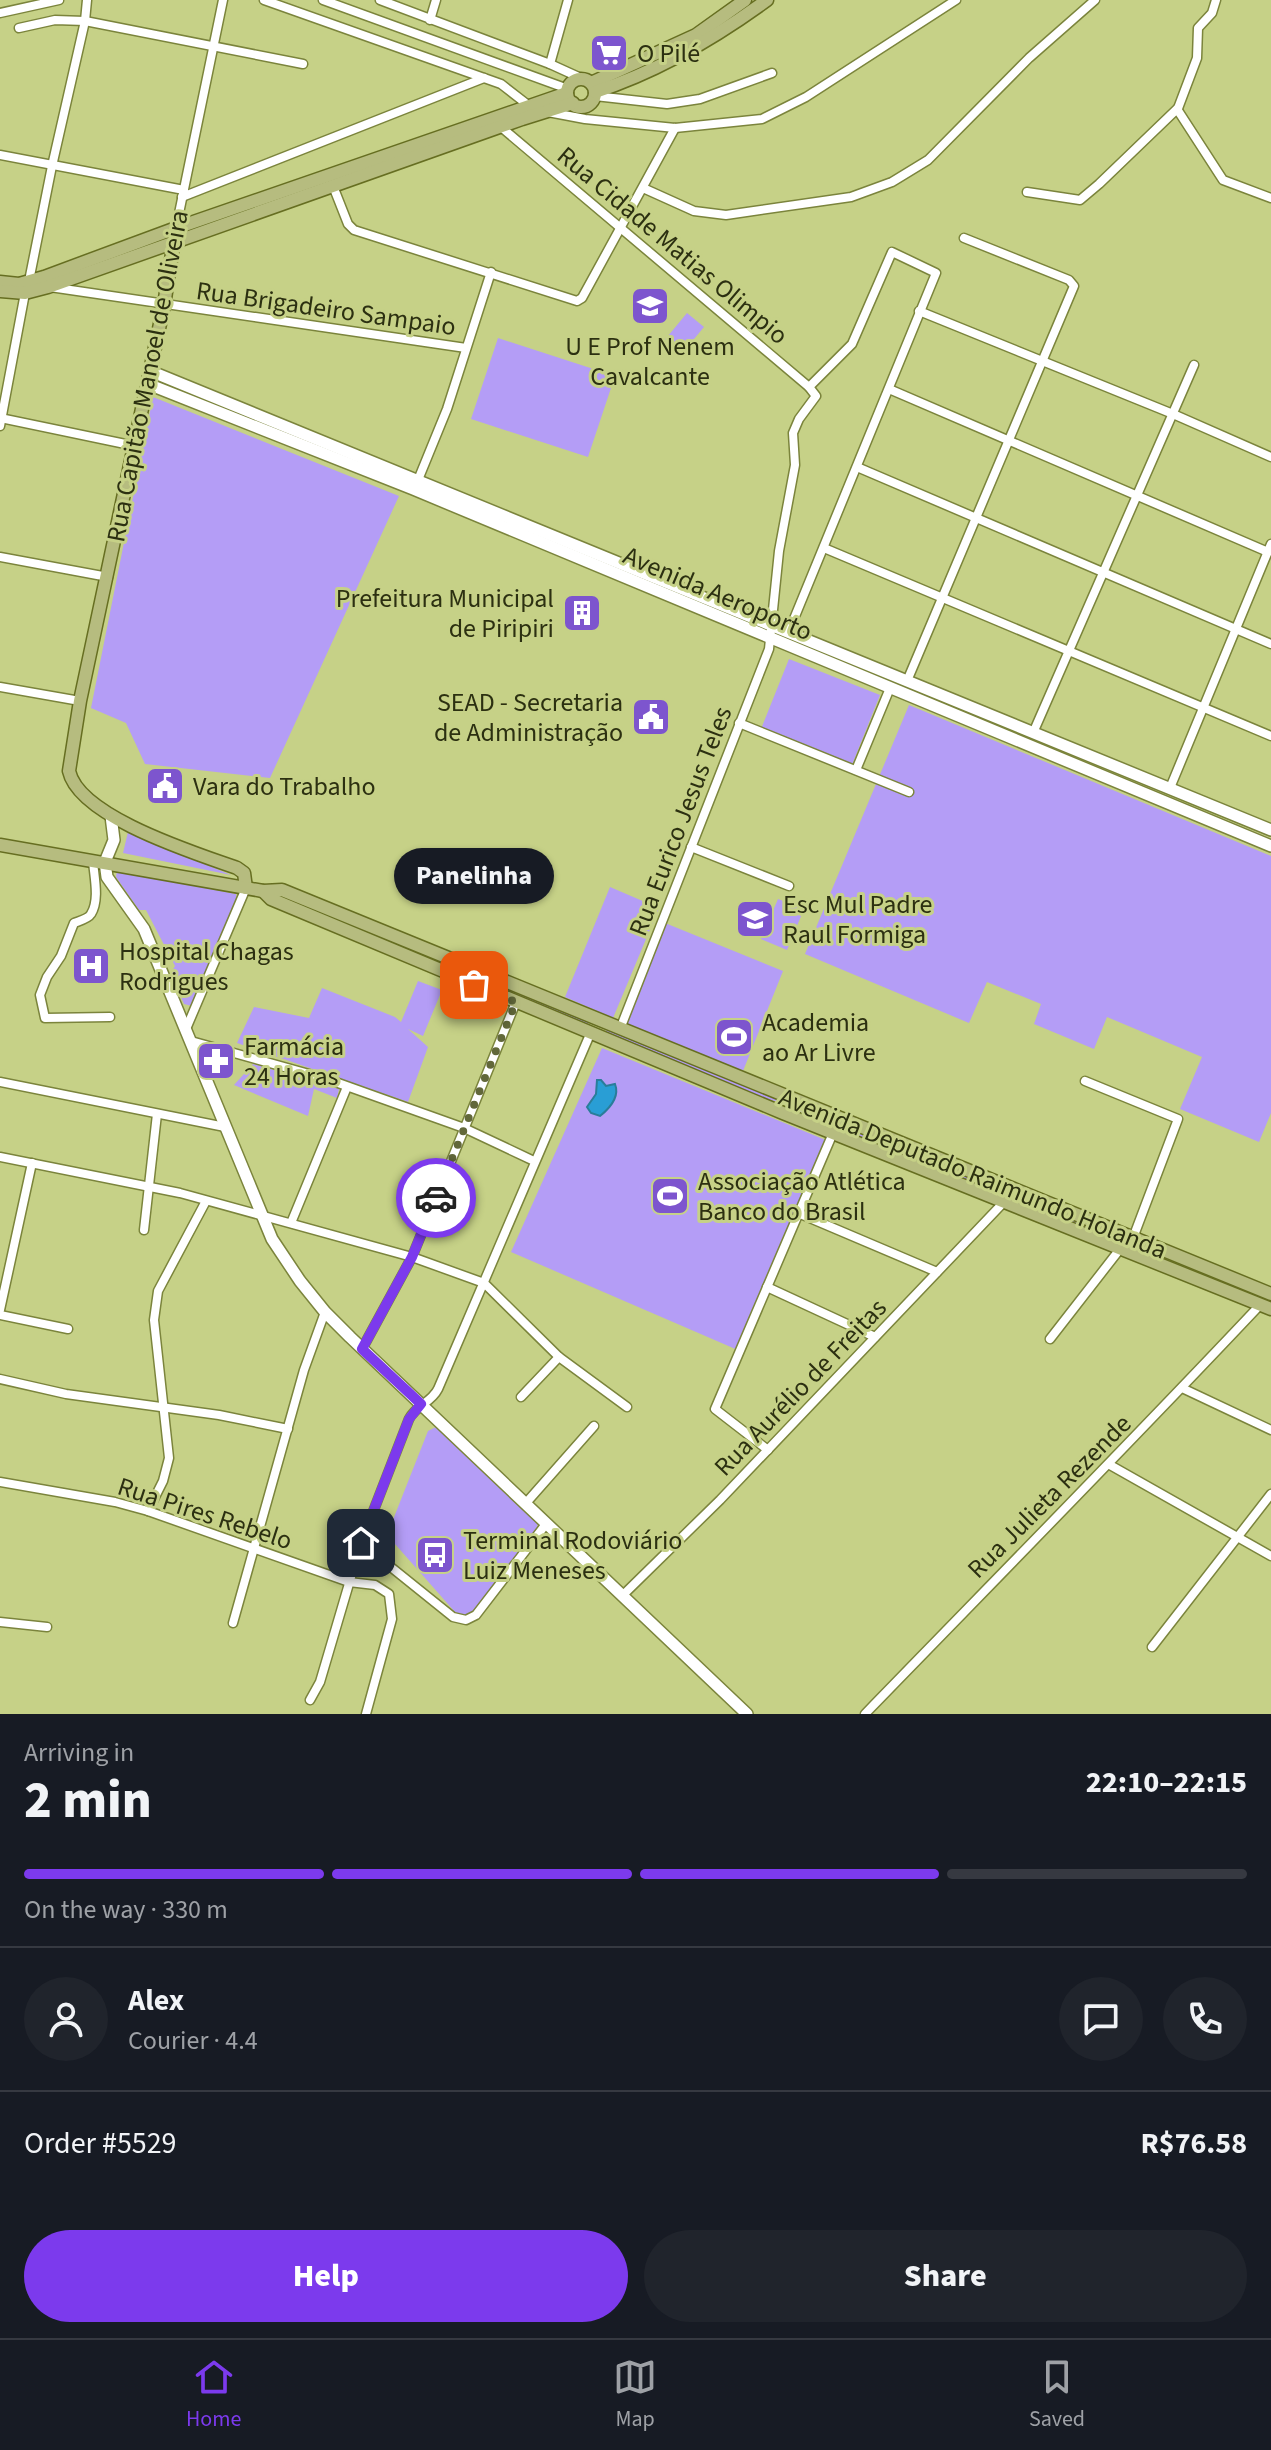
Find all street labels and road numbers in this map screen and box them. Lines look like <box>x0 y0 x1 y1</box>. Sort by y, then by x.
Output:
street label: Rua Cidade Matias Olimpio <box>549 138 796 353</box>
street label: Rua Capitão Manoel de Oliveira <box>97 207 198 545</box>
street label: Rua Brigadeiro Sampaio <box>194 272 458 345</box>
street label: Avenida Aeroporto <box>618 537 818 650</box>
street label: Rua Eurico Jesus Teles <box>620 701 741 941</box>
street label: Avenida Deputado Raimundo Holanda <box>773 1079 1172 1268</box>
street label: Rua Aurélio de Freitas <box>706 1290 895 1485</box>
street label: Rua Julieta Rezende <box>959 1406 1140 1587</box>
street label: Rua Pires Rebelo <box>113 1468 297 1559</box>

